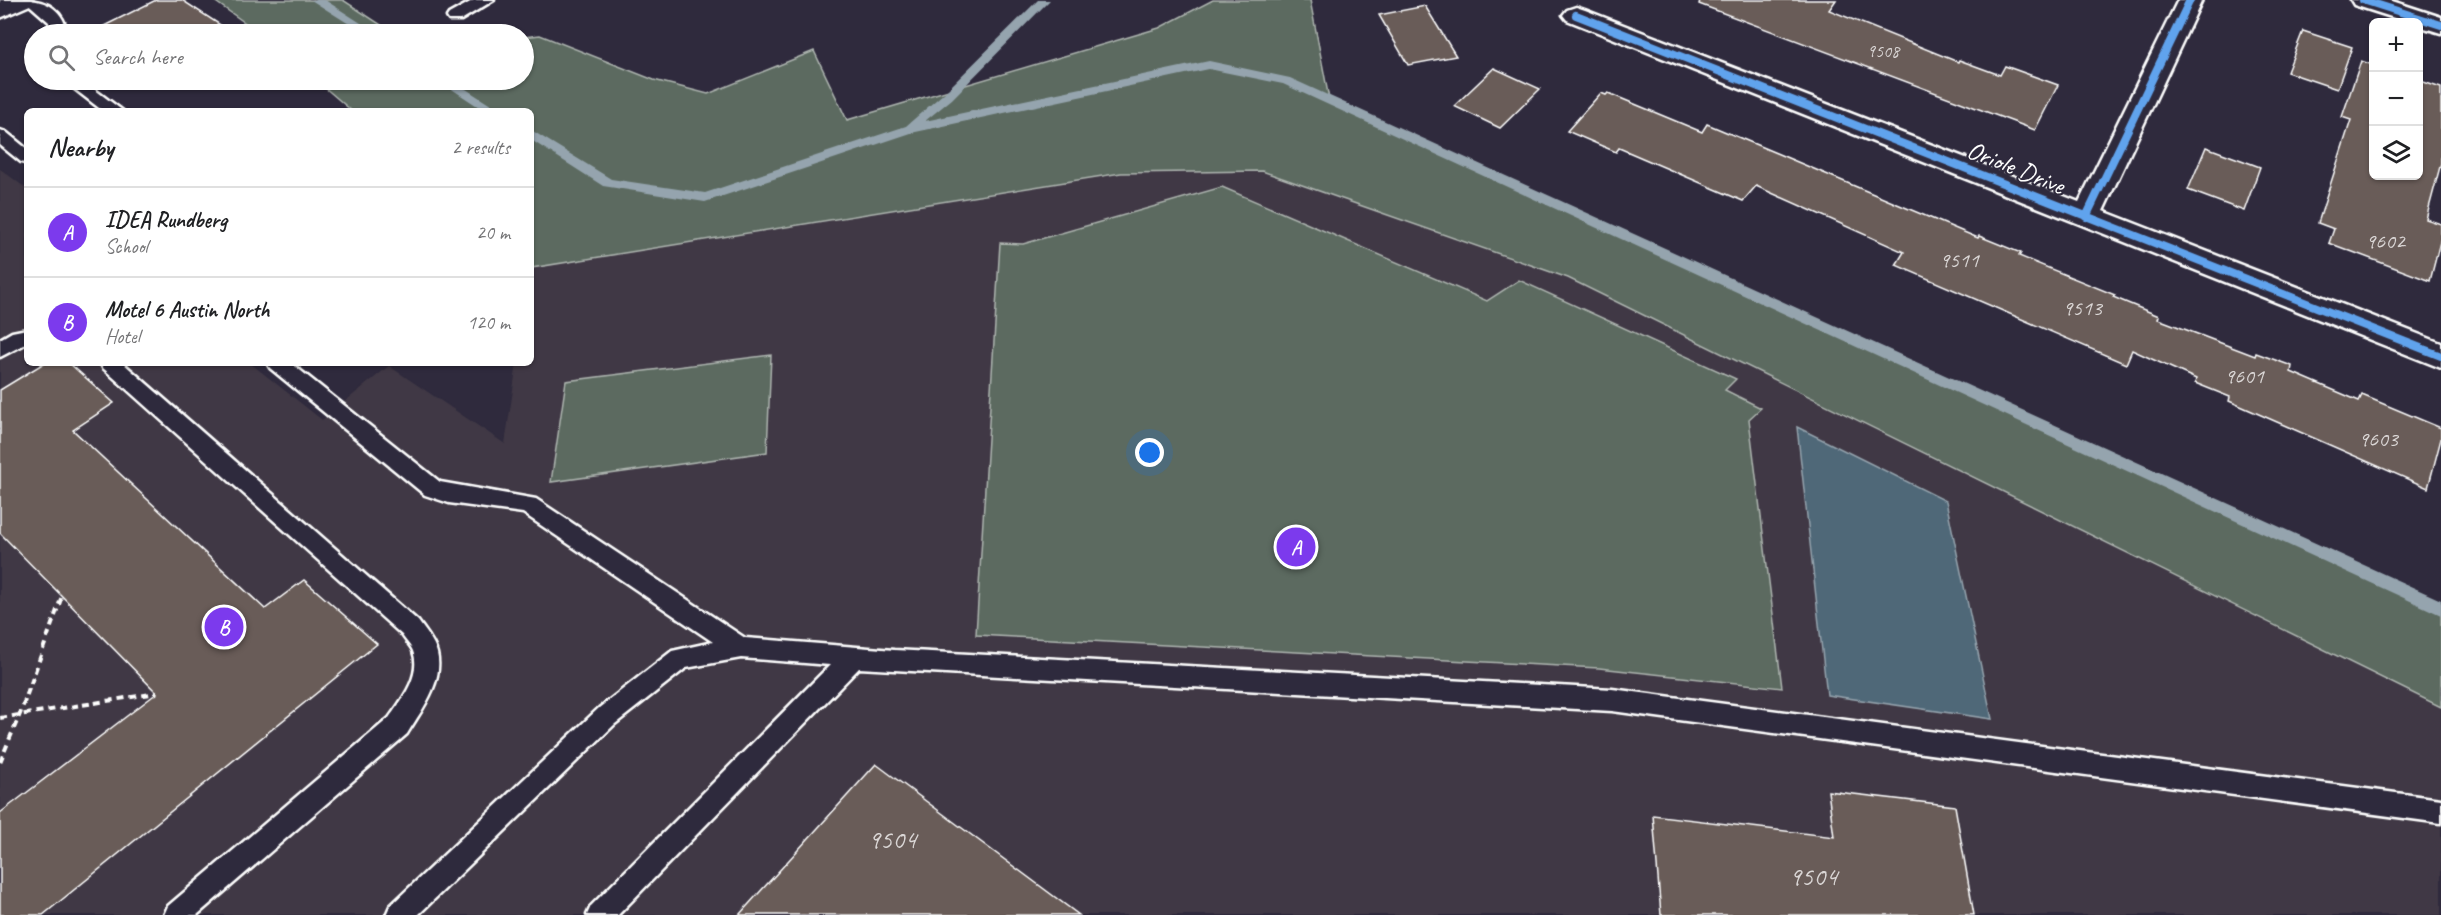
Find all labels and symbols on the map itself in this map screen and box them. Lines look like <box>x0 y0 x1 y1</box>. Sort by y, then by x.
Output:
house number: 9508 <box>1867 40 1901 62</box>
street label: Oriole Drive <box>1962 133 2071 202</box>
house number: 9602 <box>2365 227 2407 255</box>
house number: 9511 <box>1939 246 1980 274</box>
house number: 9513 <box>2062 294 2104 322</box>
house number: 9601 <box>2224 362 2265 390</box>
house number: 9603 <box>2358 425 2400 453</box>
your location <box>1135 438 1164 467</box>
pin: A <box>1276 524 1316 570</box>
pin: B <box>204 604 244 650</box>
house number: 9504 <box>868 822 919 856</box>
house number: 9504 <box>1789 859 1840 893</box>

